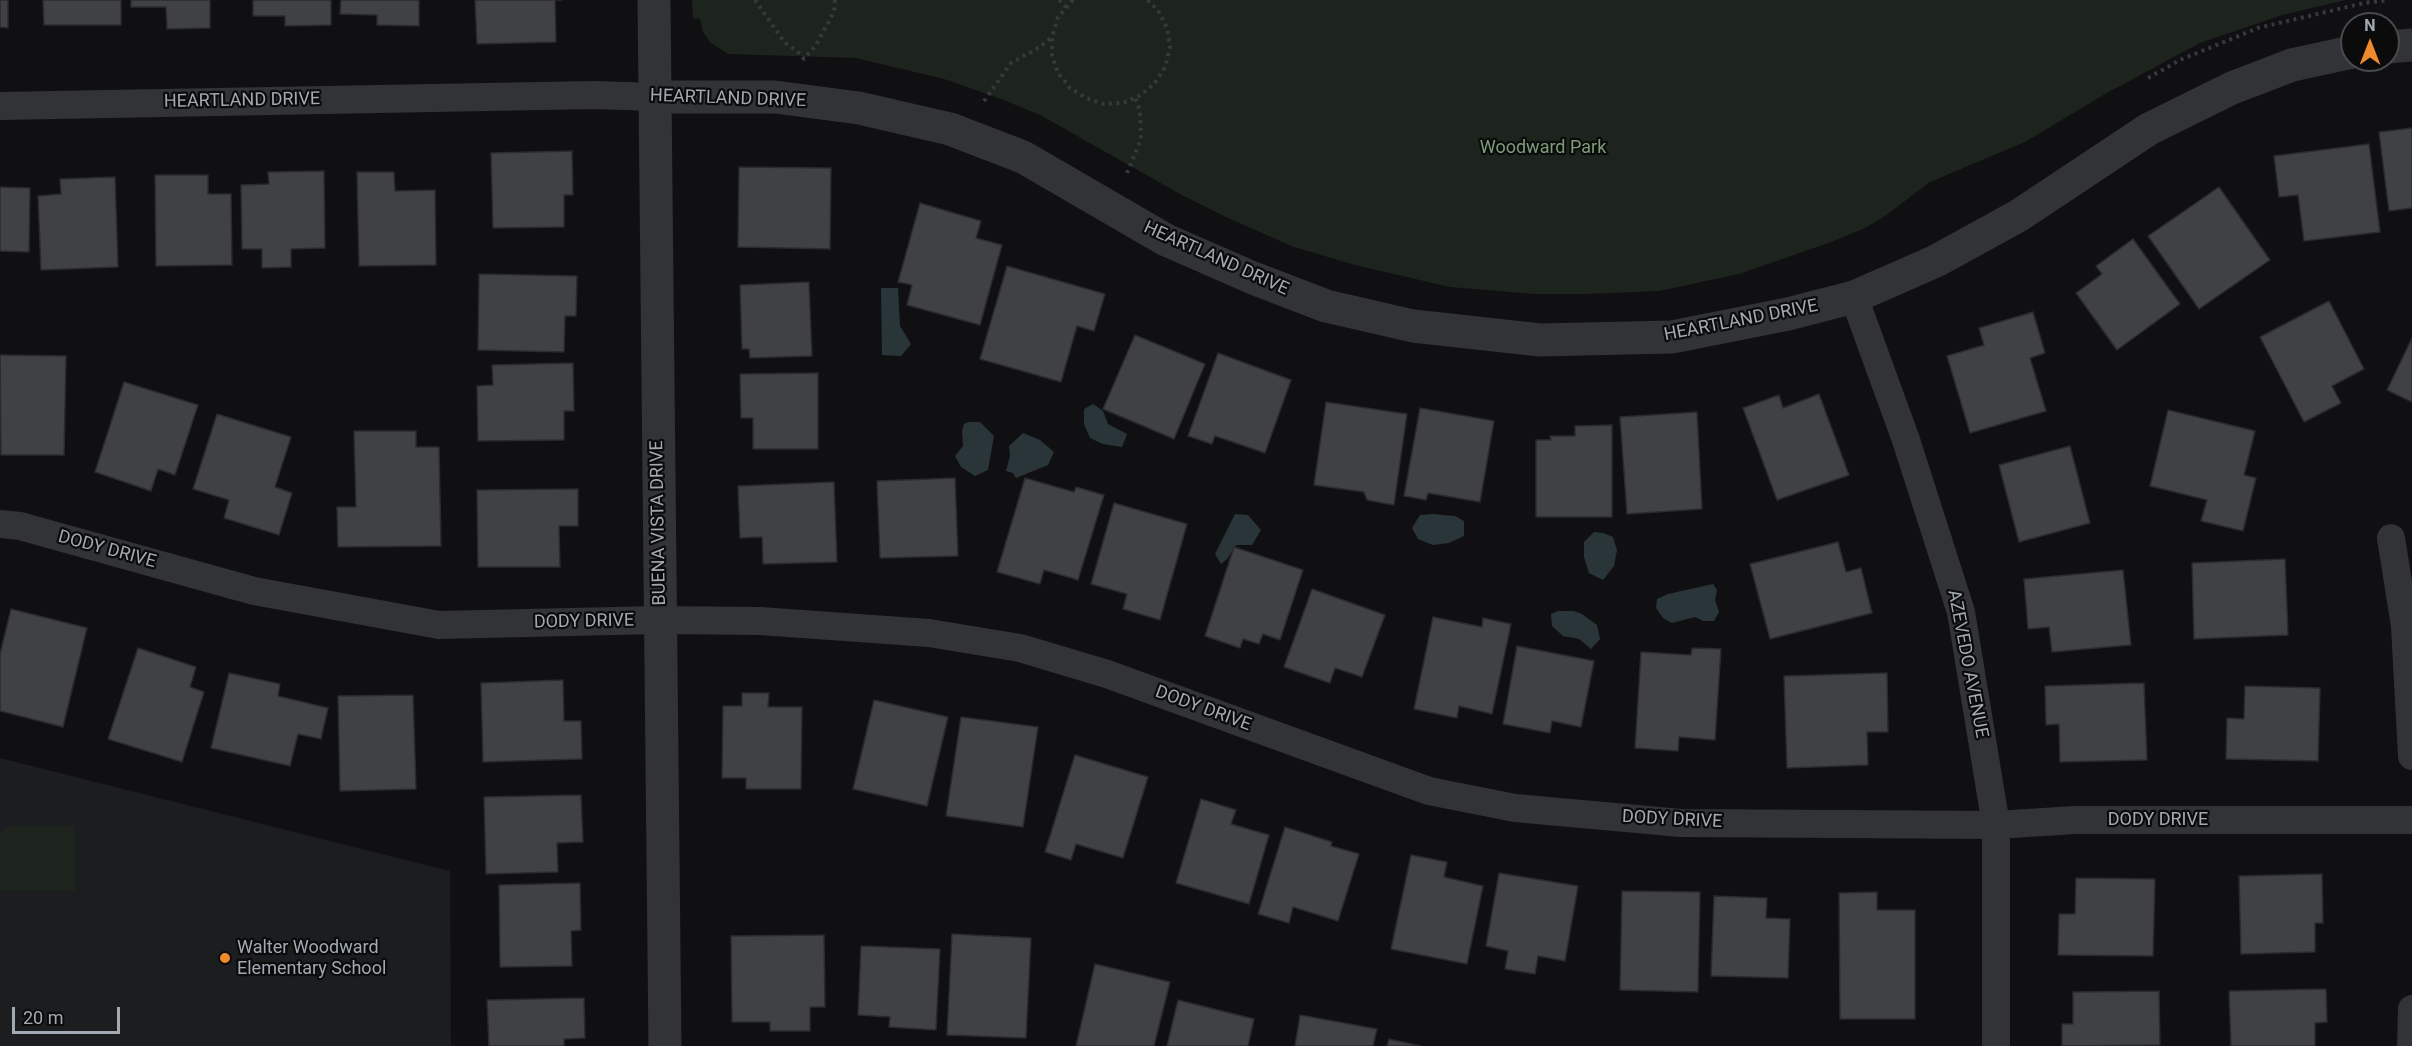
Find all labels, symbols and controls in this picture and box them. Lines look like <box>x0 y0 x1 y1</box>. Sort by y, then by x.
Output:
north arrow <box>2340 12 2400 72</box>
text: N <box>2364 16 2376 35</box>
street label: HEARTLAND DRIVE <box>650 85 806 113</box>
street label: HEARTLAND DRIVE <box>164 89 320 113</box>
park label: Woodward Park <box>1480 137 1606 159</box>
street label: HEARTLAND DRIVE <box>1140 217 1292 301</box>
street label: HEARTLAND DRIVE <box>1662 296 1820 346</box>
street label: BUENA VISTA DRIVE <box>647 440 671 606</box>
street label: DODY DRIVE <box>56 527 158 573</box>
street label: AZEVEDO AVENUE <box>1942 588 1992 740</box>
street label: DODY DRIVE <box>534 610 634 634</box>
street label: DODY DRIVE <box>1152 682 1254 736</box>
street label: DODY DRIVE <box>1621 807 1723 833</box>
street label: DODY DRIVE <box>2108 809 2208 831</box>
place label: Walter Woodward Elementary School <box>237 937 386 980</box>
marker: Walter Woodward Elementary School <box>218 951 232 965</box>
scale bar <box>15 995 123 1033</box>
text: 20 m <box>23 1007 63 1028</box>

